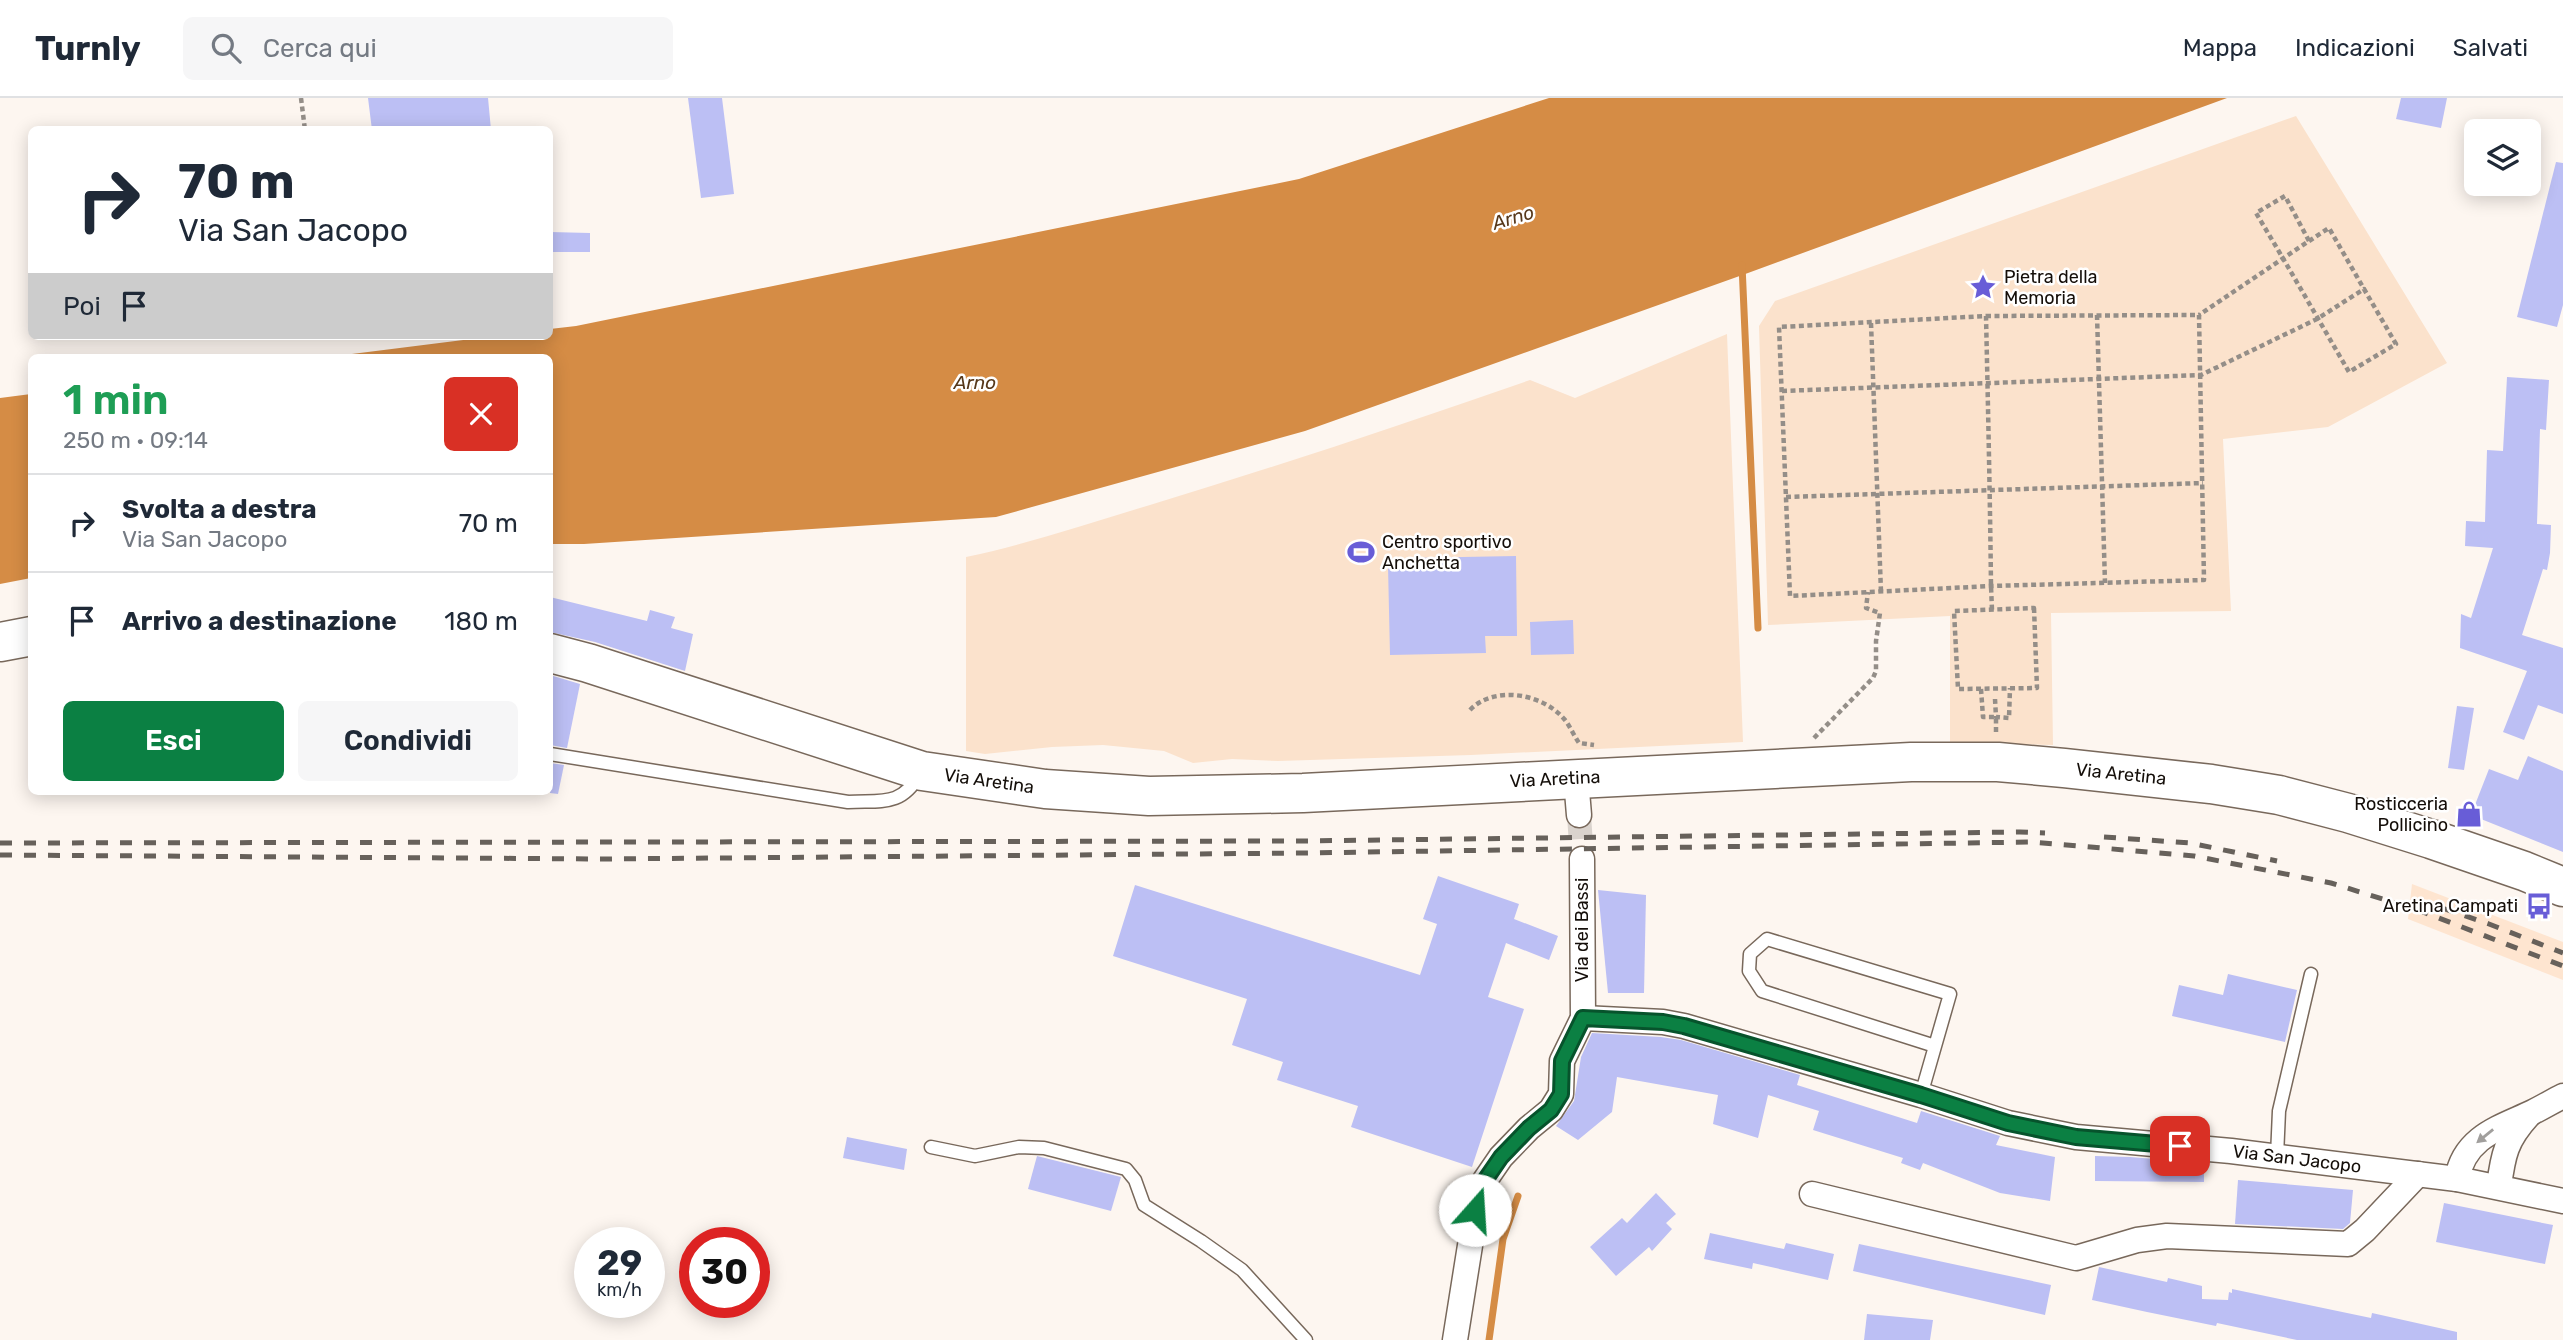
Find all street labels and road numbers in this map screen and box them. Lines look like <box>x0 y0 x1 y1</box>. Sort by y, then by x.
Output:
street label: Via Aretina <box>2075 758 2167 790</box>
street label: Via Aretina <box>942 764 1036 798</box>
street label: Via Aretina <box>1509 766 1601 792</box>
street label: Via dei Bassi <box>1571 878 1593 982</box>
street label: Via San Jacopo <box>2231 1140 2363 1178</box>

